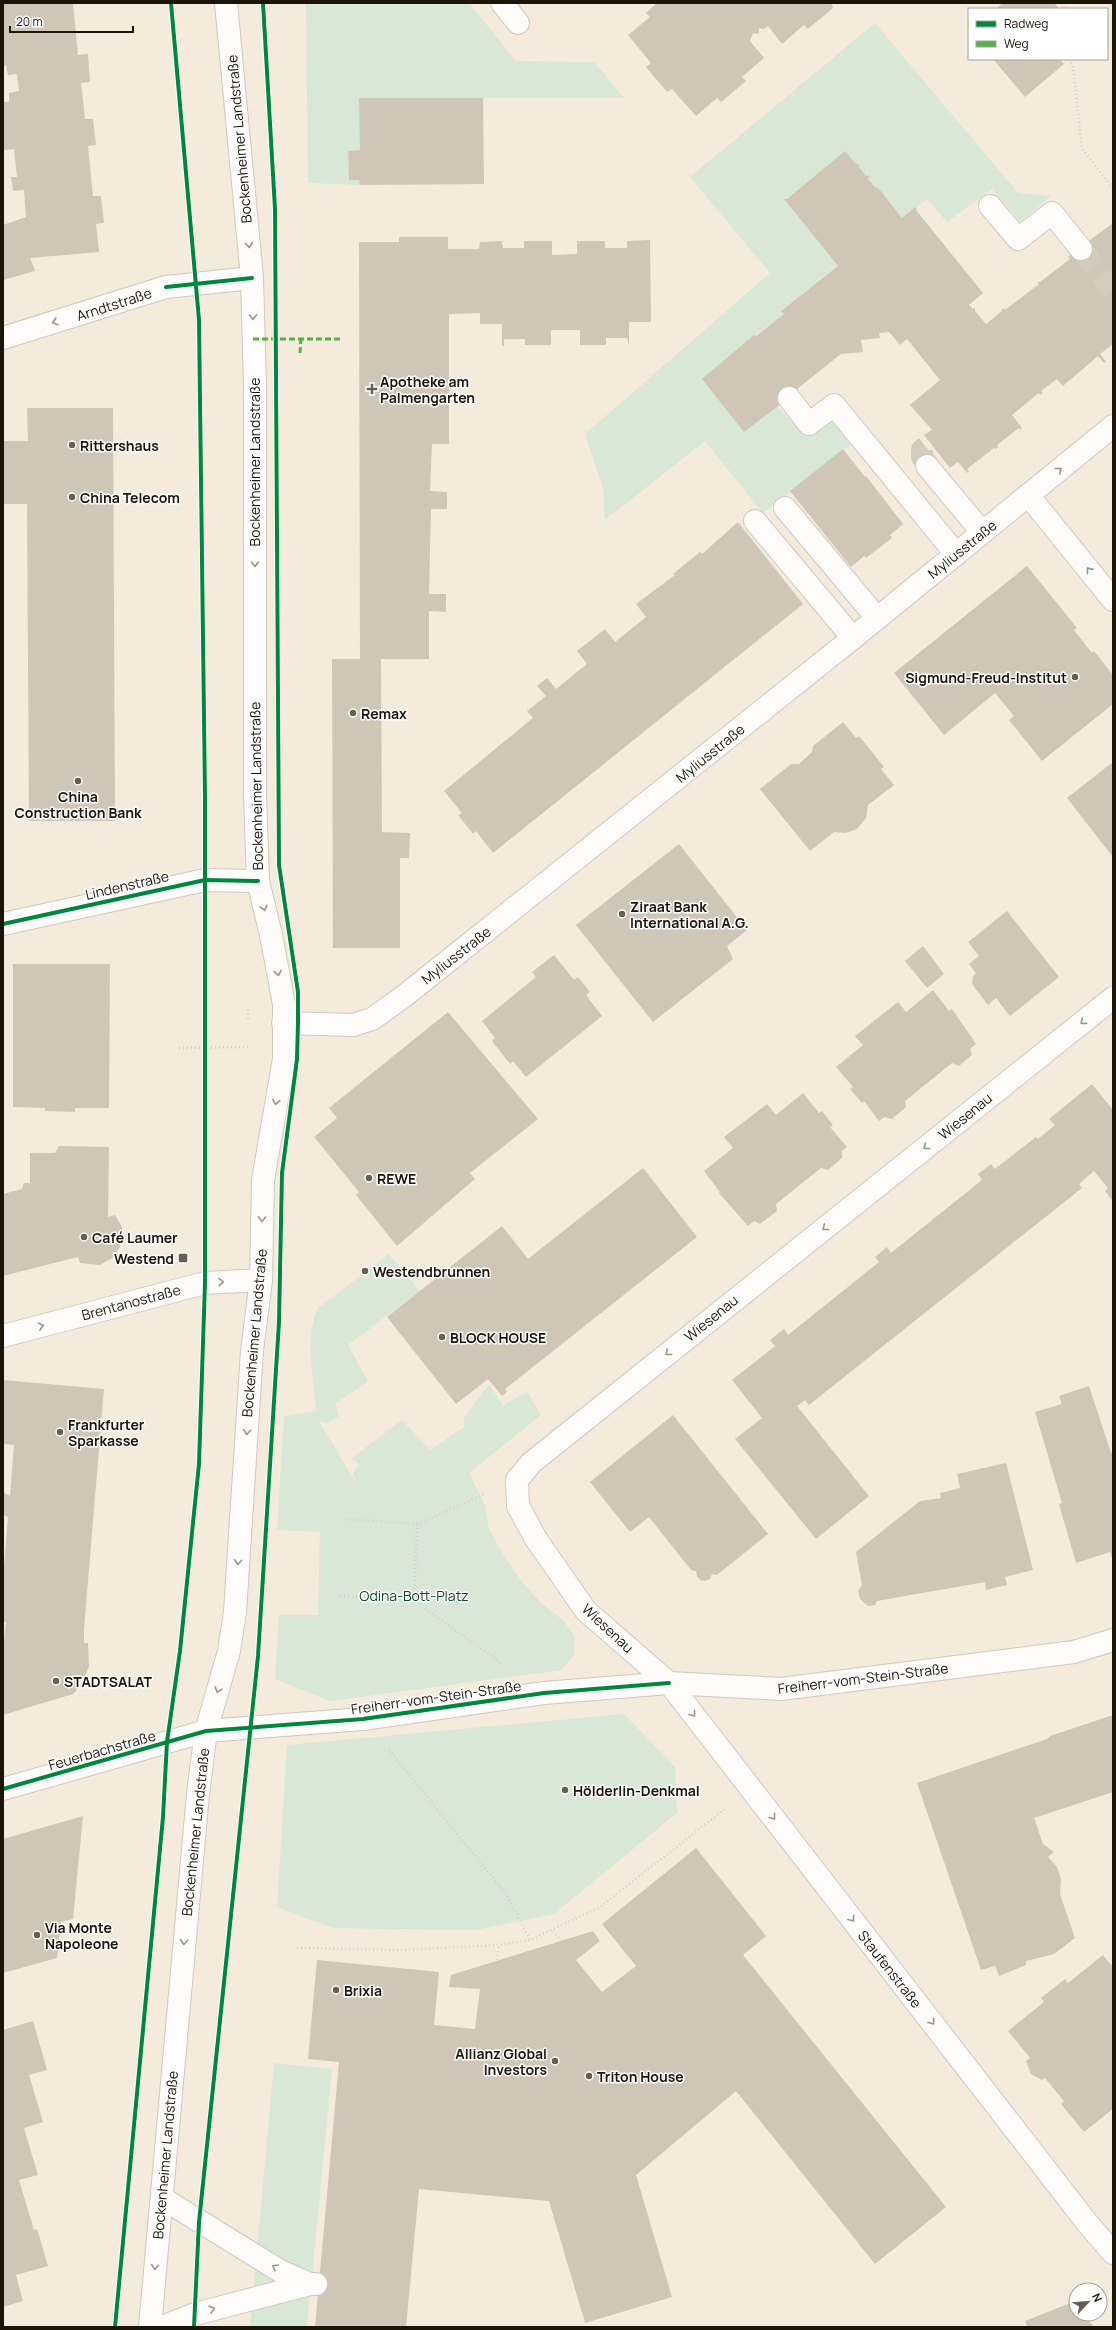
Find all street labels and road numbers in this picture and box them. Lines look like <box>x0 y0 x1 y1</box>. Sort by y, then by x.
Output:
street label: Bockenheimer Landstraße <box>222 54 256 224</box>
street label: Arndtstraße <box>74 283 154 325</box>
street label: Bockenheimer Landstraße <box>245 378 264 546</box>
street label: Myliusstraße <box>924 515 1000 583</box>
street label: Bockenheimer Landstraße <box>245 701 267 871</box>
street label: Myliusstraße <box>672 719 748 787</box>
street label: Lindenstraße <box>83 866 171 904</box>
street label: Myliusstraße <box>417 922 495 988</box>
street label: Wiesenau <box>934 1088 996 1144</box>
street label: Bockenheimer Landstraße <box>237 1248 271 1418</box>
street label: Brentanostraße <box>79 1280 183 1324</box>
street label: Wiesenau <box>680 1290 742 1346</box>
street label: Wiesenau <box>578 1599 638 1657</box>
street label: Freiherr-vom-Stein-Straße <box>777 1658 949 1698</box>
street label: Freiherr-vom-Stein-Straße <box>350 1676 522 1718</box>
street label: Feuerbachstraße <box>46 1726 158 1774</box>
street label: Bockenheimer Landstraße <box>177 1747 213 1917</box>
street label: Staufenstraße <box>854 1926 926 2012</box>
street label: Bockenheimer Landstraße <box>148 2070 182 2240</box>

